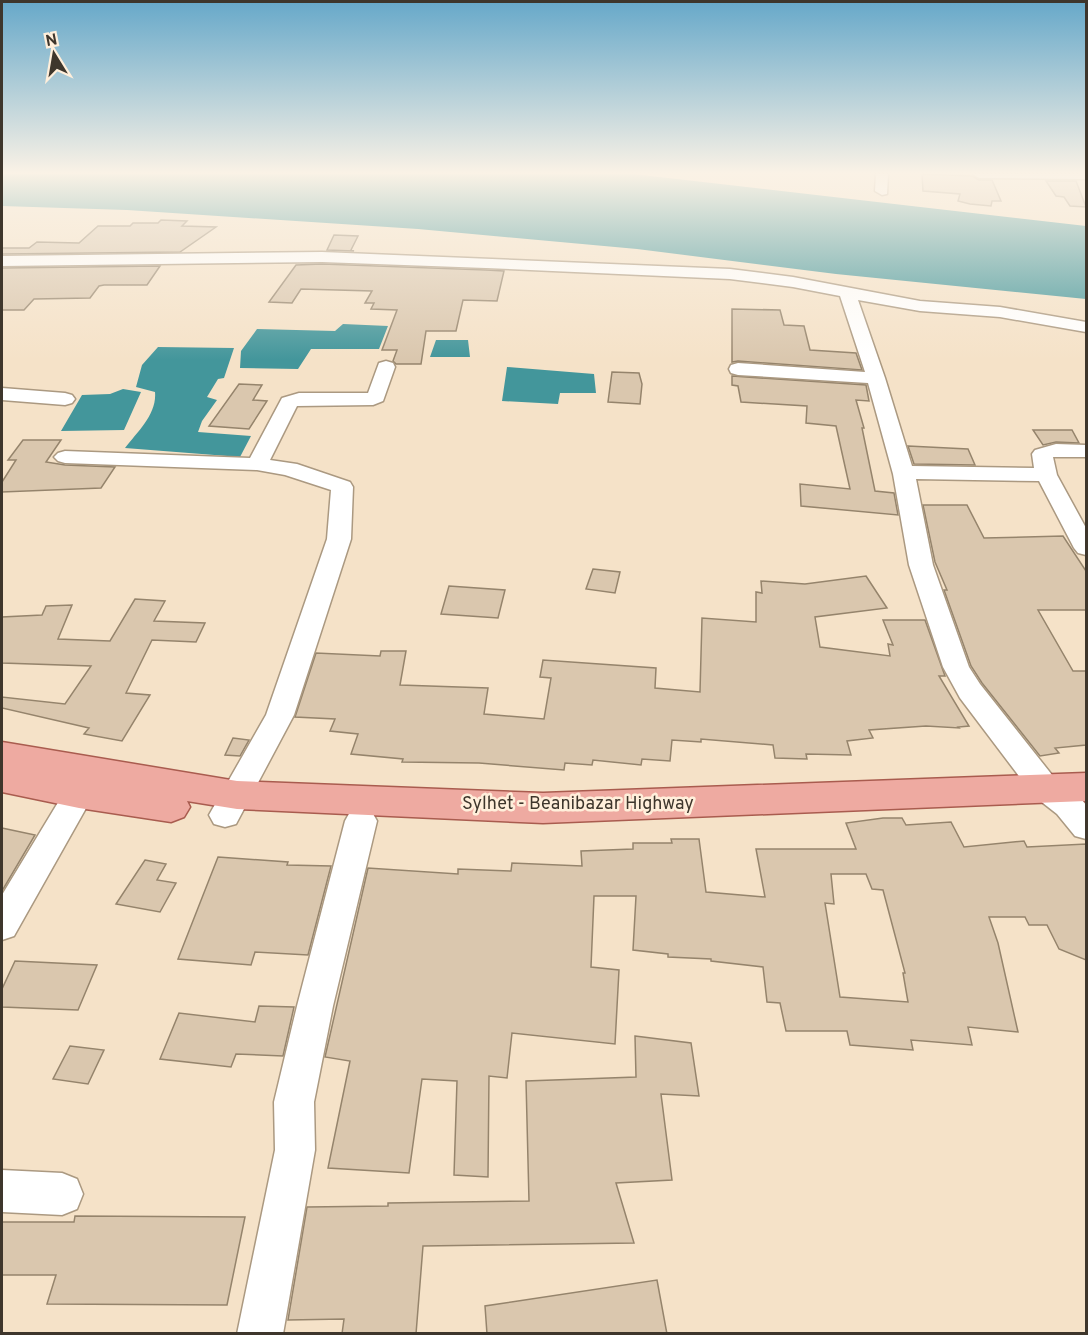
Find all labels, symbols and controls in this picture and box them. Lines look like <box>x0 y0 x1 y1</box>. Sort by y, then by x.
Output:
north arrow <box>24 24 84 84</box>
text: N <box>44 30 59 52</box>
street label: Sylhet - Beanibazar Highway <box>462 793 694 816</box>

